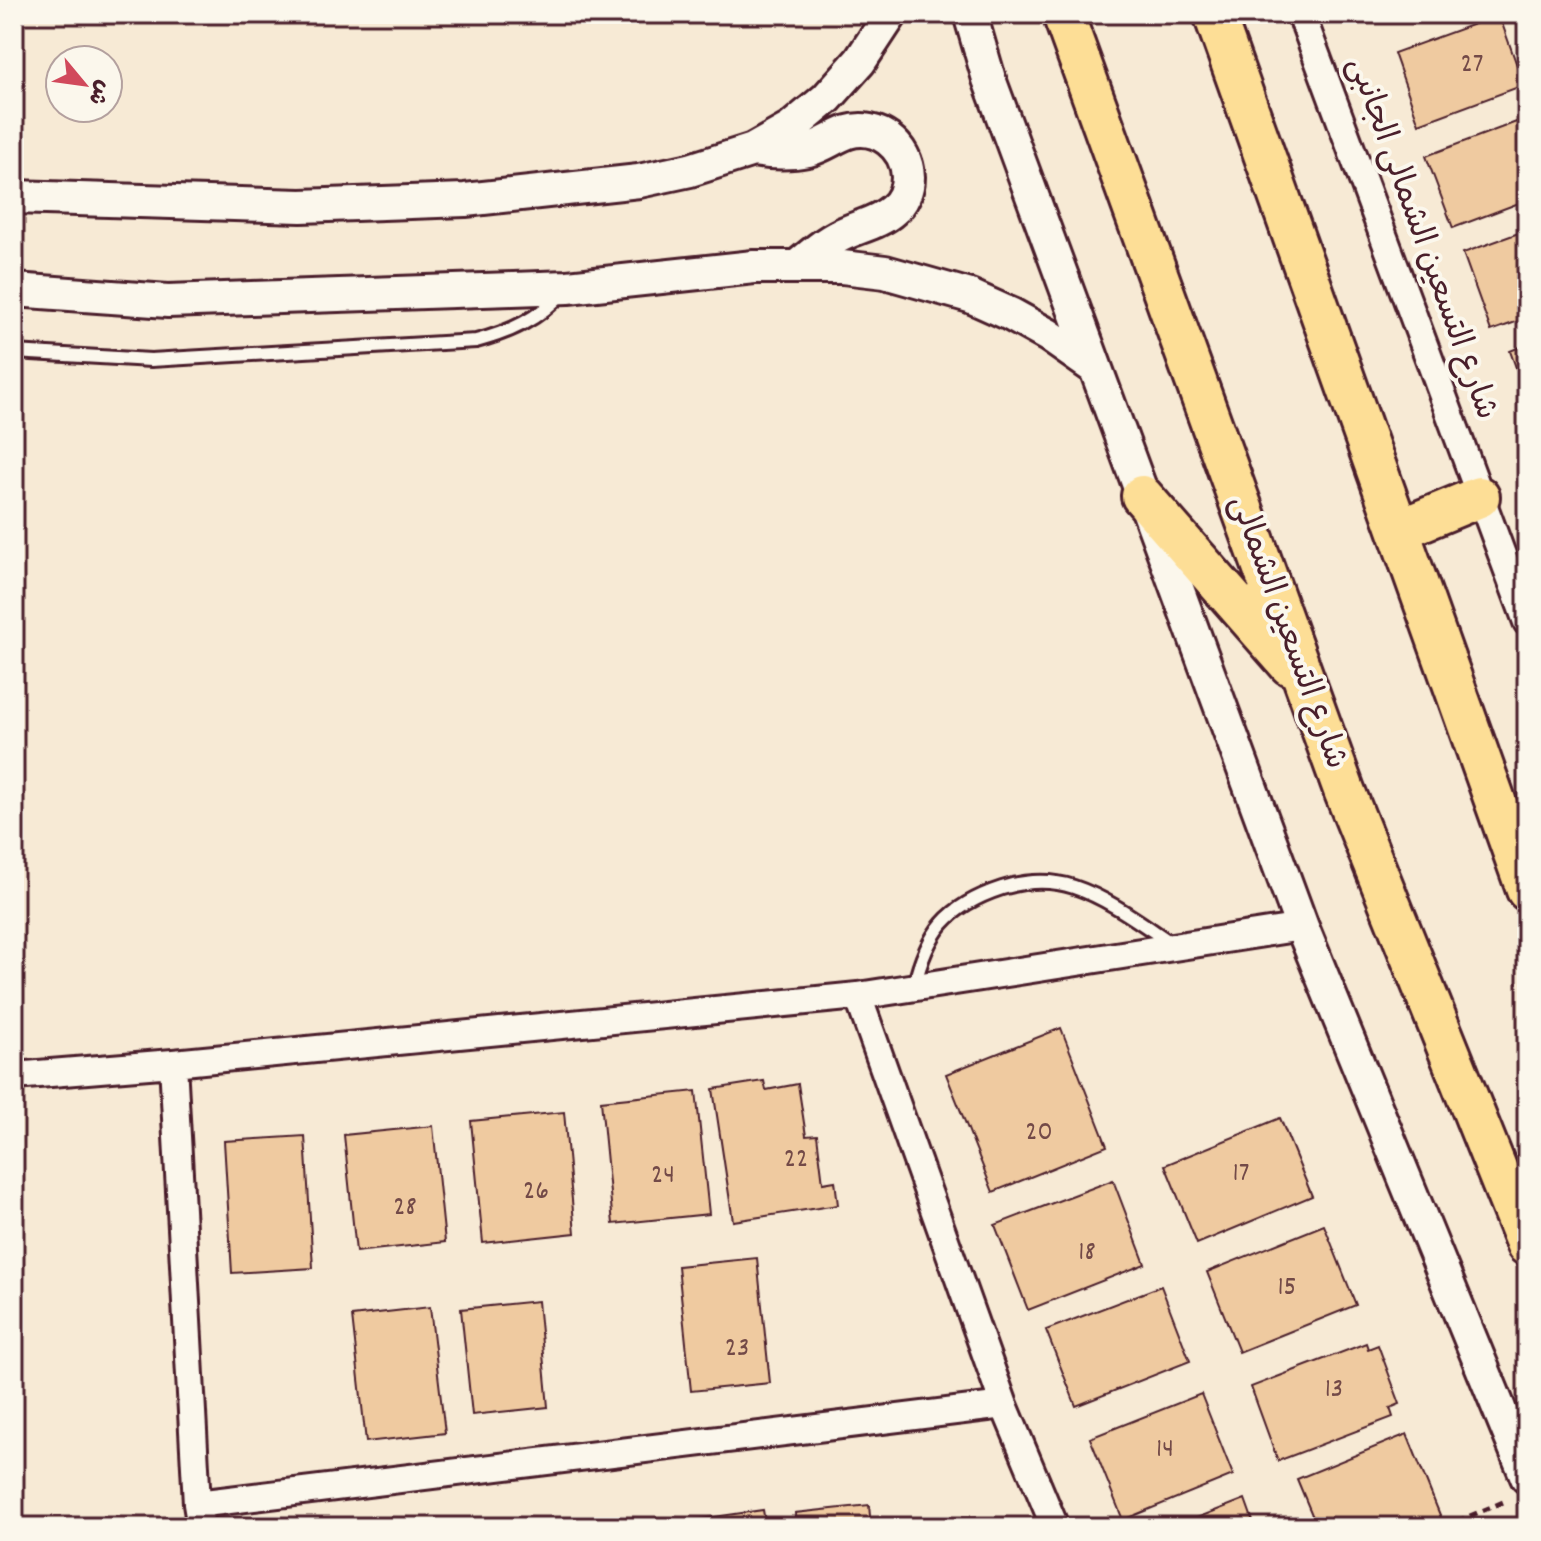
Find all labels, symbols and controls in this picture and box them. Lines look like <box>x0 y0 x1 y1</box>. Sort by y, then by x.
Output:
north arrow <box>44 44 124 124</box>
house number: 27 <box>1461 46 1483 86</box>
street label: شارع التسعين الشمالى الجانبى <box>1333 51 1507 427</box>
text: ش <box>79 74 118 110</box>
street label: شارع التسعين الشمالى <box>1215 490 1357 776</box>
house number: 20 <box>1025 1114 1053 1154</box>
house number: 22 <box>784 1141 808 1181</box>
house number: 17 <box>1233 1155 1249 1195</box>
house number: 24 <box>651 1157 675 1197</box>
house number: 26 <box>523 1173 549 1213</box>
house number: 28 <box>393 1189 417 1229</box>
house number: 18 <box>1078 1234 1096 1274</box>
house number: 15 <box>1277 1269 1297 1309</box>
house number: 23 <box>725 1330 749 1370</box>
house number: 13 <box>1325 1371 1343 1411</box>
house number: 14 <box>1156 1431 1174 1471</box>

